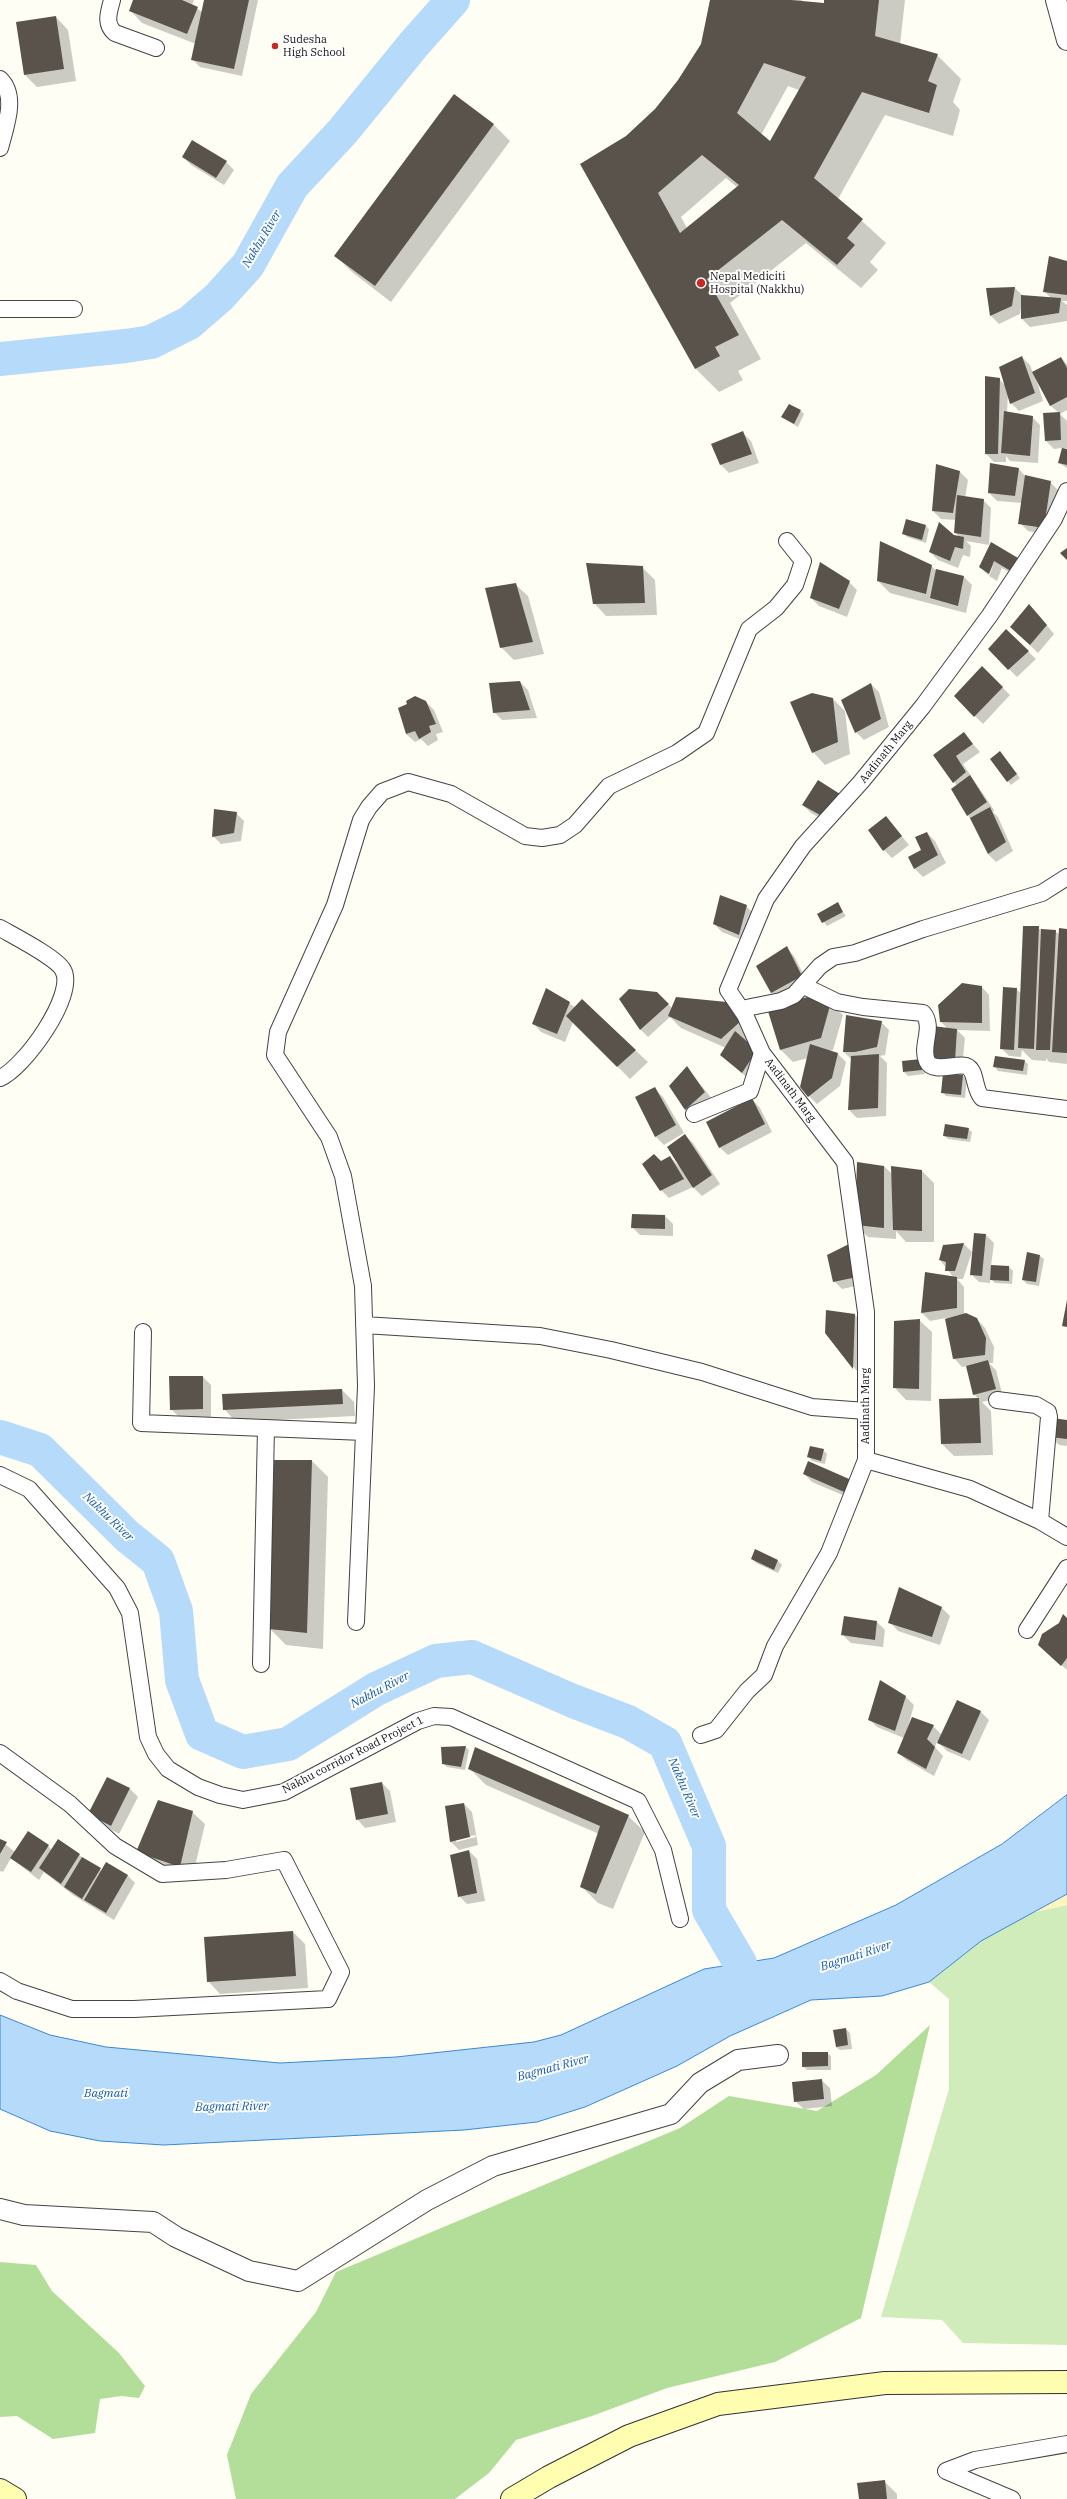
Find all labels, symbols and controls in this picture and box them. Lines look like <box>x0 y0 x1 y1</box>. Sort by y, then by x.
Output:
place label: Sudesha High School <box>283 33 345 59</box>
marker: Sudesha High School <box>270 41 280 51</box>
water label: Nakhu River <box>239 208 285 270</box>
place label: Nepal Mediciti Hospital (Nakkhu) <box>710 270 804 296</box>
marker: Nepal Mediciti Hospital (Nakkhu) <box>695 277 707 289</box>
street label: Aadinath Marg <box>857 718 915 786</box>
street label: Aadinath Marg <box>762 1056 818 1124</box>
street label: Aadinath Marg <box>859 1368 873 1444</box>
water label: Nakhu River <box>80 1489 136 1545</box>
water label: Nakhu River <box>348 1669 412 1711</box>
street label: Nakhu corridor Road Project 1 <box>280 1713 426 1797</box>
water label: Nakhu River <box>665 1756 703 1820</box>
water label: Bagmati River <box>819 1938 893 1974</box>
water label: Bagmati River <box>516 2052 590 2084</box>
water label: Bagmati <box>84 2087 128 2101</box>
water label: Bagmati River <box>195 2099 269 2115</box>

